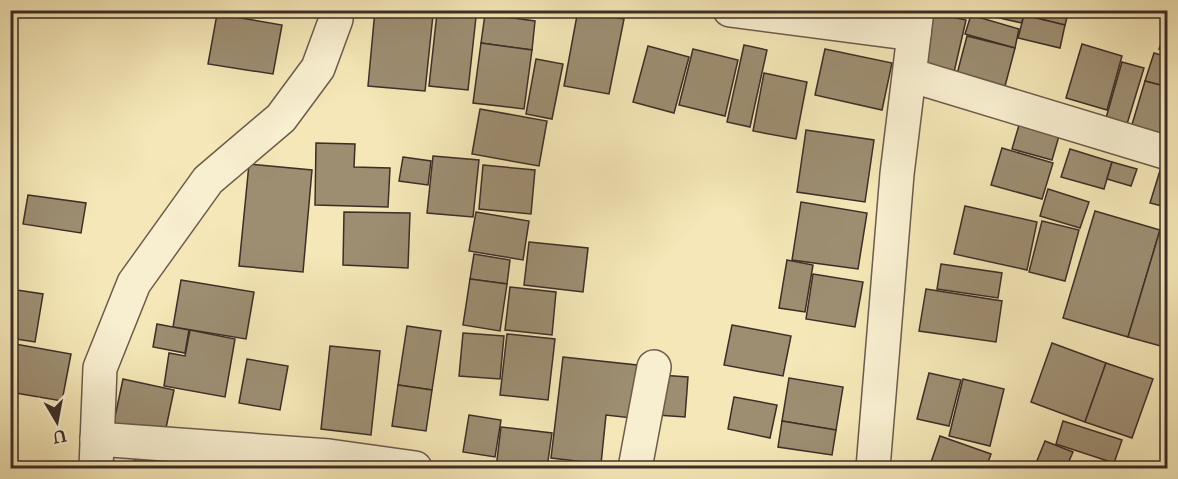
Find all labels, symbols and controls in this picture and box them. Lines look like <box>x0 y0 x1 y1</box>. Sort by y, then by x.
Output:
north arrow <box>27 392 87 452</box>
text: U <box>51 425 68 447</box>

